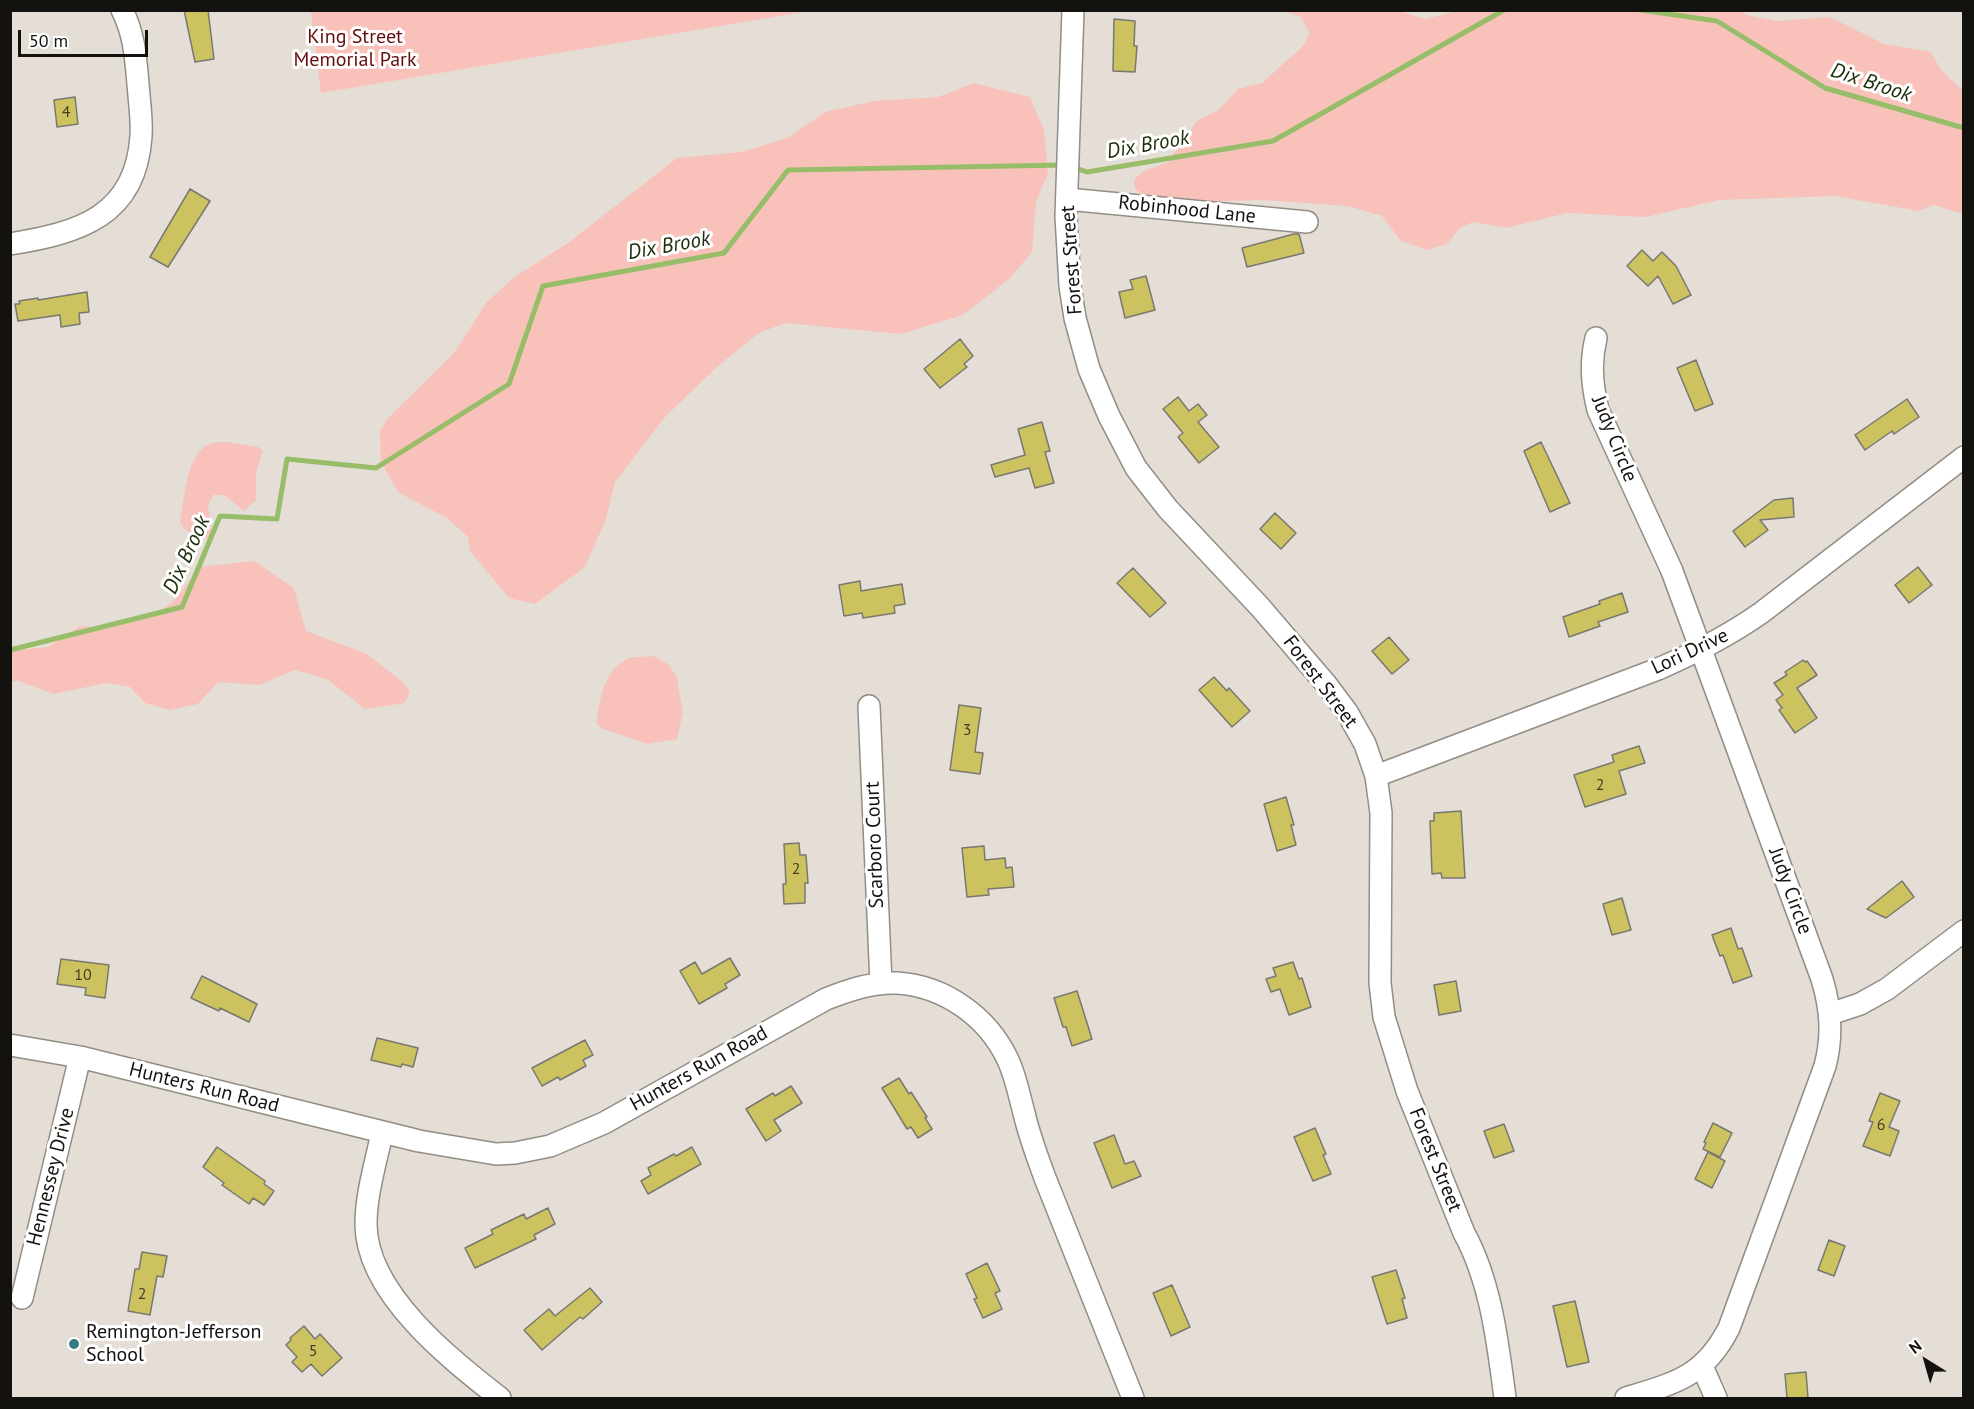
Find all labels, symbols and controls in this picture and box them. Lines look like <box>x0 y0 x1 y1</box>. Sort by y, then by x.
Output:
scale bar <box>21 18 152 56</box>
park label: King Street Memorial Park <box>294 25 416 72</box>
text: 50 m <box>29 29 68 52</box>
water label: Dix Brook <box>1828 58 1914 108</box>
house number: 4 <box>62 102 70 122</box>
water label: Dix Brook <box>1105 125 1191 165</box>
street label: Robinhood Lane <box>1117 191 1257 229</box>
street label: Forest Street <box>1056 204 1088 316</box>
water label: Dix Brook <box>626 226 712 266</box>
street label: Judy Circle <box>1586 392 1642 486</box>
water label: Dix Brook <box>158 512 216 598</box>
street label: Lori Drive <box>1648 624 1732 680</box>
street label: Forest Street <box>1277 631 1363 733</box>
house number: 3 <box>963 720 971 740</box>
house number: 2 <box>1596 775 1604 795</box>
street label: Scarboro Court <box>861 781 889 909</box>
street label: Judy Circle <box>1763 844 1817 938</box>
house number: 2 <box>792 859 800 879</box>
house number: 10 <box>74 965 92 985</box>
street label: Hunters Run Road <box>626 1021 772 1117</box>
street label: Hunters Run Road <box>127 1058 281 1118</box>
street label: Hennessey Drive <box>22 1105 80 1249</box>
street label: Forest Street <box>1403 1105 1467 1215</box>
house number: 6 <box>1877 1115 1885 1135</box>
house number: 2 <box>138 1284 146 1304</box>
place label: Remington-Jefferson School <box>86 1320 261 1367</box>
north arrow <box>1896 1331 1956 1391</box>
text: N <box>1905 1335 1925 1358</box>
marker: Remington-Jefferson School <box>67 1337 81 1351</box>
house number: 5 <box>309 1341 317 1361</box>

